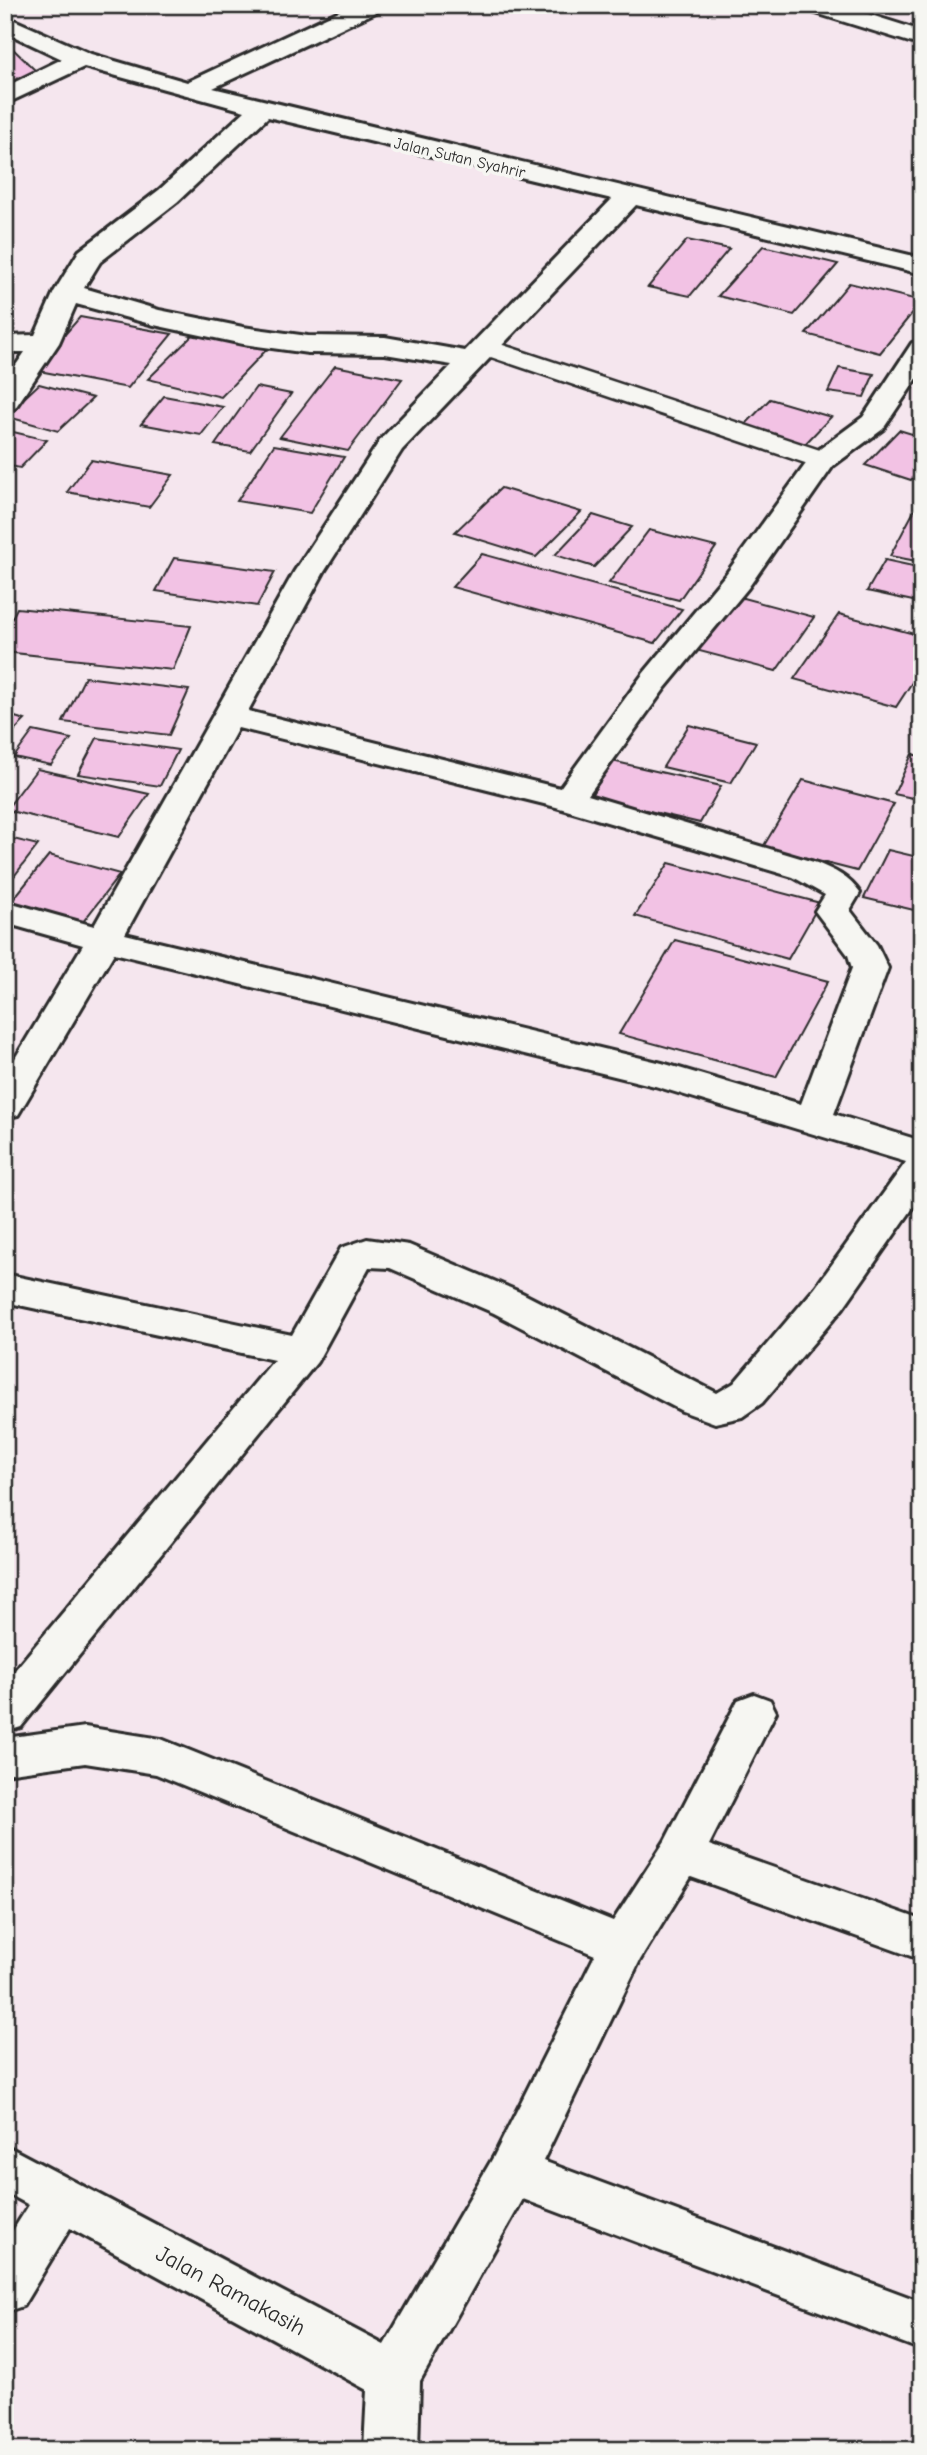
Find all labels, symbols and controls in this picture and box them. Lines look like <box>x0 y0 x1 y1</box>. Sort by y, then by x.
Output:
street label: Jalan Sutan Syahrir <box>392 134 528 182</box>
street label: Jalan Ramakasih <box>151 2240 310 2341</box>

